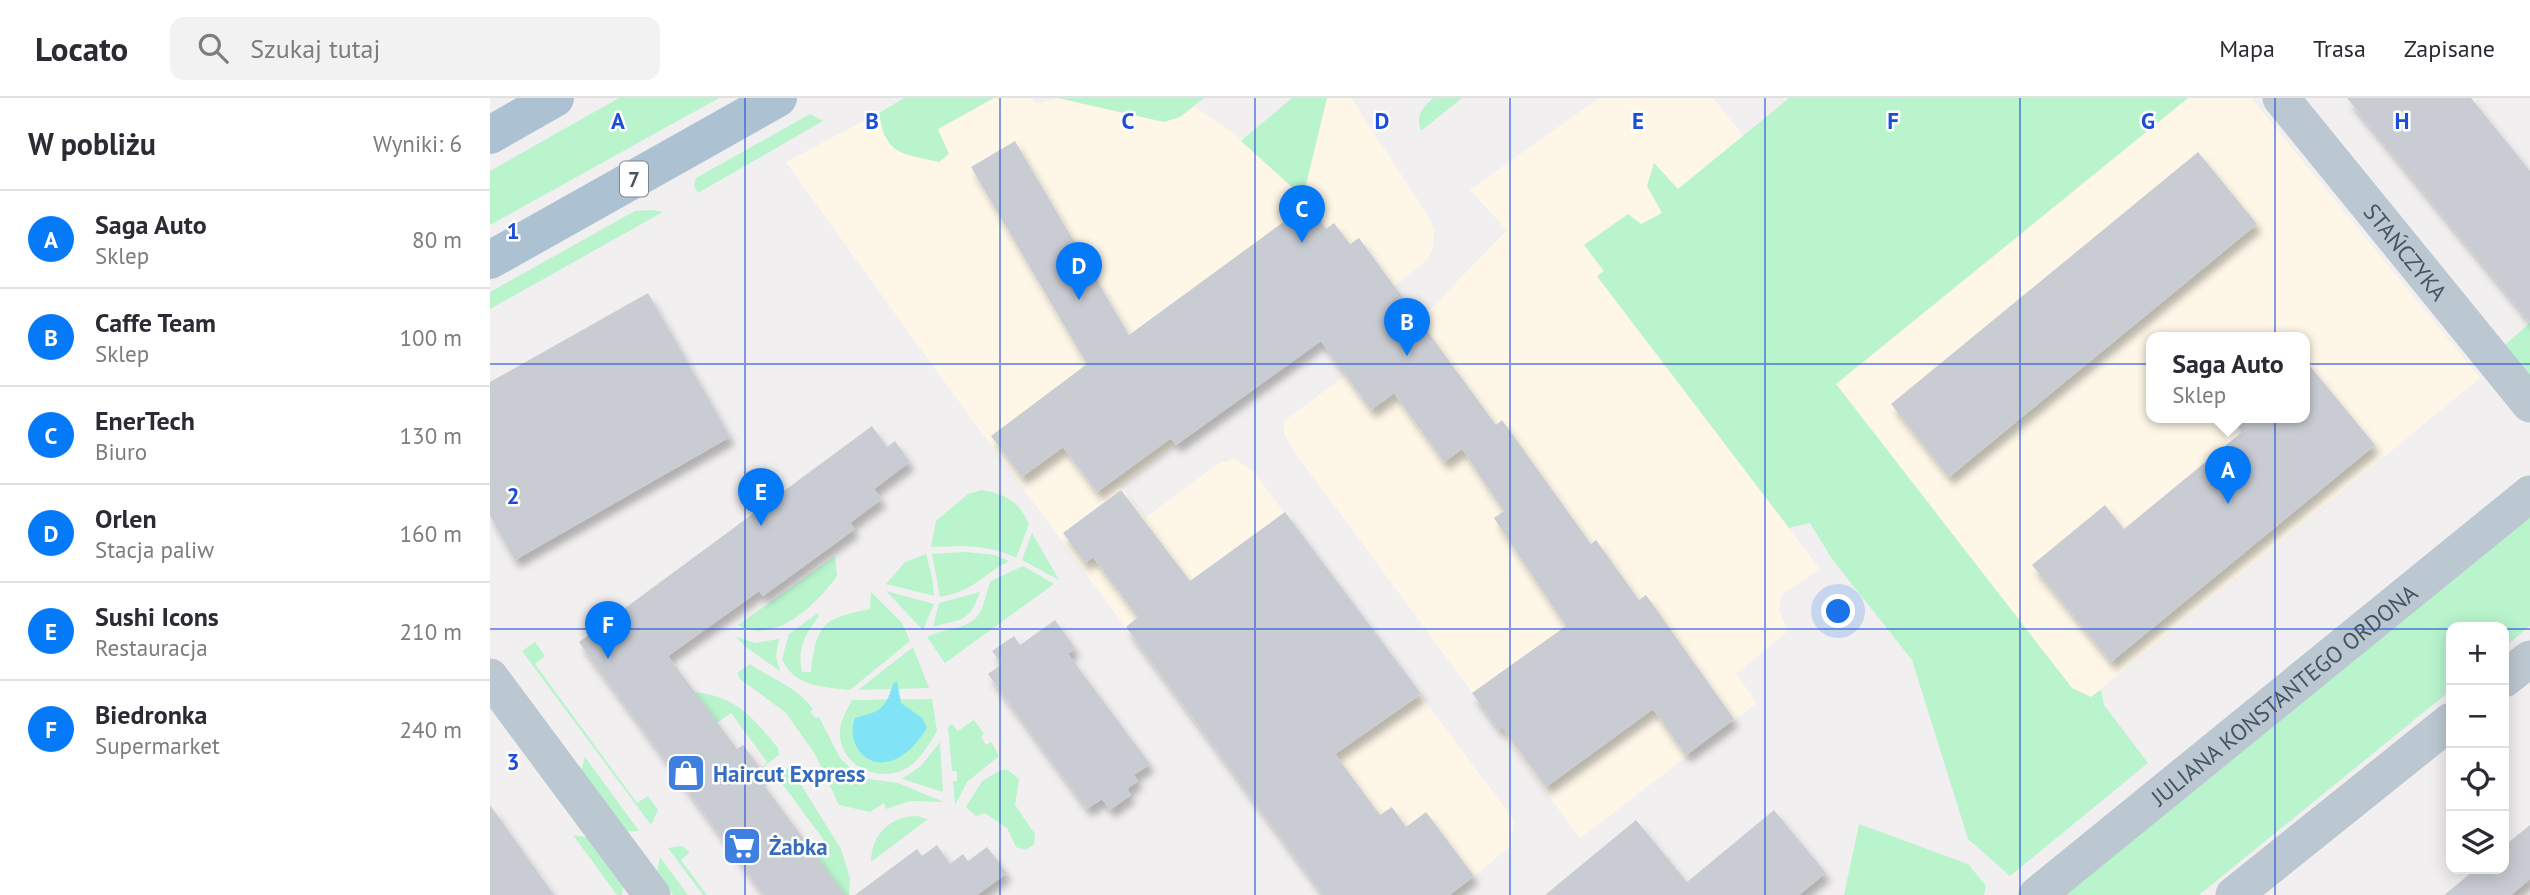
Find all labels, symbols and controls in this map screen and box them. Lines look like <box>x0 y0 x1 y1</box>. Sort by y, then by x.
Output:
search box <box>170 17 660 80</box>
text: Locato <box>35 27 128 70</box>
icon: search <box>194 29 232 67</box>
text: Szukaj tutaj <box>250 32 380 65</box>
text: Mapa <box>2219 33 2275 64</box>
text: Trasa <box>2313 33 2366 64</box>
text: Zapisane <box>2404 33 2495 64</box>
text: A <box>611 106 625 135</box>
text: B <box>865 106 879 135</box>
text: C <box>1122 106 1135 135</box>
text: D <box>1375 106 1389 135</box>
text: E <box>1632 106 1644 135</box>
text: F <box>1887 106 1899 135</box>
text: G <box>2141 106 2155 135</box>
text: H <box>2395 106 2409 135</box>
text: W pobliżu <box>28 124 156 163</box>
text: Wyniki: 6 <box>373 129 462 158</box>
road number: 7 <box>620 162 648 196</box>
pin: C <box>1279 185 1325 243</box>
street label: STAŃCZYKA <box>2358 197 2454 306</box>
text: Saga Auto <box>95 208 207 241</box>
text: 1 <box>506 216 520 245</box>
text: A <box>44 225 58 254</box>
text: 80 m <box>412 225 462 254</box>
text: Sklep <box>95 241 149 270</box>
pin: D <box>1056 242 1102 300</box>
pin: B <box>1384 298 1430 356</box>
text: Caffe Team <box>95 306 216 339</box>
text: B <box>44 323 58 352</box>
text: 100 m <box>400 323 462 352</box>
popup <box>2146 332 2310 423</box>
text: Sklep <box>95 339 149 368</box>
text: Saga Auto <box>2172 347 2284 380</box>
text: Sklep <box>2172 380 2226 409</box>
text: EnerTech <box>95 404 195 437</box>
text: C <box>45 421 57 450</box>
text: 130 m <box>400 421 462 450</box>
text: Biuro <box>95 437 147 466</box>
pin: A <box>2205 446 2251 504</box>
pin: E <box>738 468 784 526</box>
text: 2 <box>506 481 520 510</box>
text: Orlen <box>95 502 157 535</box>
text: D <box>44 519 58 548</box>
text: 160 m <box>400 519 462 548</box>
text: Stacja paliw <box>95 535 214 564</box>
street label: JULIANA KONSTANTEGO ORDONA <box>2144 577 2423 812</box>
your location <box>1821 594 1855 628</box>
text: Sushi Icons <box>95 600 219 633</box>
pin: F <box>585 601 631 659</box>
text: E <box>45 617 57 646</box>
text: 210 m <box>400 617 462 646</box>
map controls <box>2446 622 2509 874</box>
button: + <box>2446 622 2509 685</box>
text: Restauracja <box>95 633 208 662</box>
button: − <box>2446 685 2509 748</box>
text: Biedronka <box>95 698 208 731</box>
text: F <box>45 715 57 744</box>
text: 240 m <box>400 715 462 744</box>
text: Supermarket <box>95 731 220 760</box>
text: 3 <box>506 747 520 776</box>
button: locate <box>2446 748 2509 811</box>
shop icon: Haircut Express <box>665 752 707 794</box>
place label: Haircut Express <box>713 759 866 788</box>
button: layers <box>2446 811 2509 874</box>
supermarket icon: Żabka <box>721 825 763 867</box>
place label: Żabka <box>769 832 828 861</box>

